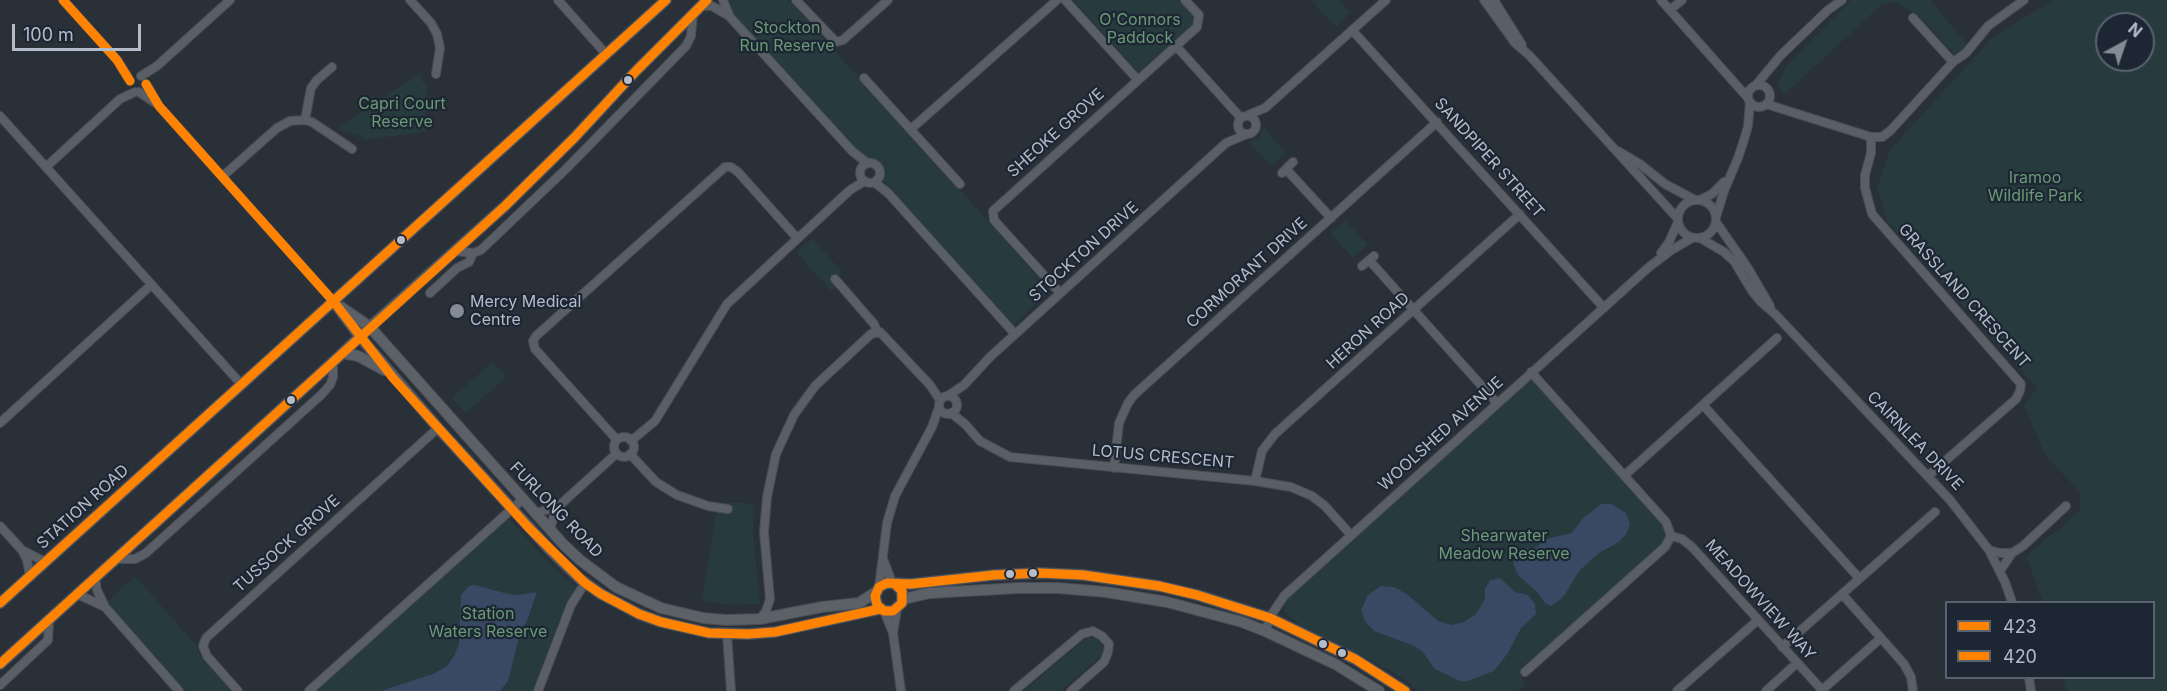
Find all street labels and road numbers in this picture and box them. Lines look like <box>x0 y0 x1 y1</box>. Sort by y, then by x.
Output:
street label: SHEOKE GROVE <box>1004 85 1108 181</box>
street label: SANDPIPER STREET <box>1430 94 1548 222</box>
street label: STOCKTON DRIVE <box>1025 198 1143 306</box>
street label: CORMORANT DRIVE <box>1183 214 1311 332</box>
street label: GRASSLAND CRESCENT <box>1894 220 2034 372</box>
street label: HERON ROAD <box>1323 289 1413 373</box>
street label: WOOLSHED AVENUE <box>1375 373 1507 495</box>
street label: CAIRNLEA DRIVE <box>1863 388 1967 494</box>
street label: LOTUS CRESCENT <box>1091 441 1235 473</box>
street label: FURLONG ROAD <box>505 458 607 562</box>
street label: STATION ROAD <box>33 461 133 553</box>
street label: TUSSOCK GROVE <box>230 491 344 597</box>
street label: MEADOWVIEW WAY <box>1701 536 1819 664</box>

